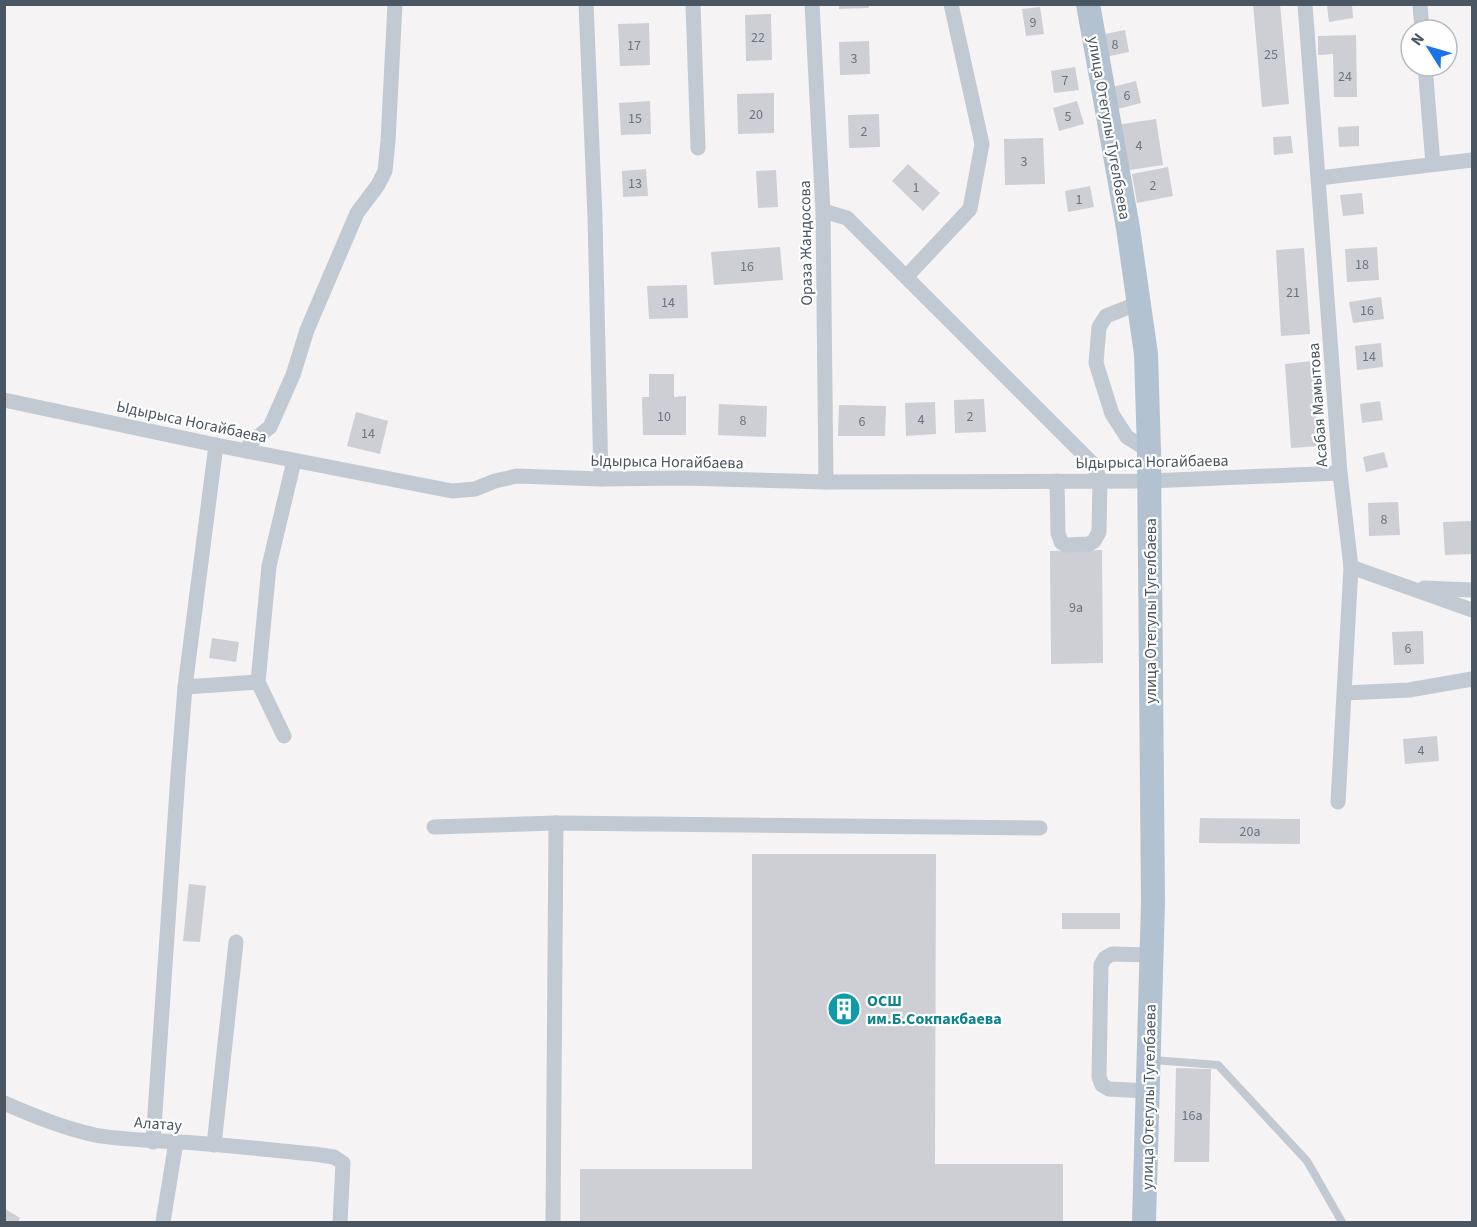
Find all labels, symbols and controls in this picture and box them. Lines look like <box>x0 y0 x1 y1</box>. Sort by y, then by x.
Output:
house number: 9 <box>1030 13 1037 33</box>
north arrow <box>1399 18 1459 78</box>
house number: 22 <box>751 28 765 48</box>
text: N <box>1406 29 1430 50</box>
street label: улица Отегулы Тугелбаева <box>1082 35 1136 222</box>
house number: 8 <box>1112 35 1119 55</box>
house number: 17 <box>627 36 641 56</box>
house number: 25 <box>1264 45 1278 65</box>
house number: 3 <box>851 49 858 69</box>
house number: 24 <box>1338 67 1352 87</box>
house number: 7 <box>1062 71 1069 91</box>
house number: 6 <box>1124 86 1131 106</box>
house number: 20 <box>749 105 763 125</box>
house number: 5 <box>1065 107 1072 127</box>
house number: 15 <box>628 109 642 129</box>
house number: 2 <box>861 122 868 142</box>
house number: 4 <box>1136 136 1143 156</box>
house number: 3 <box>1021 152 1028 172</box>
house number: 13 <box>628 174 642 194</box>
house number: 2 <box>1150 176 1157 196</box>
house number: 1 <box>913 178 920 198</box>
street label: Ораза Жандосова <box>794 180 818 306</box>
house number: 1 <box>1076 190 1083 210</box>
house number: 18 <box>1355 255 1369 275</box>
house number: 16 <box>740 257 754 277</box>
house number: 21 <box>1286 283 1300 303</box>
house number: 14 <box>661 293 675 313</box>
house number: 16 <box>1360 301 1374 321</box>
street label: Асабая Мамытова <box>1303 342 1333 468</box>
house number: 14 <box>1362 347 1376 367</box>
street label: Ыдырыса Ногайбаева <box>115 395 269 449</box>
house number: 10 <box>657 407 671 427</box>
house number: 2 <box>967 407 974 427</box>
house number: 4 <box>918 410 925 430</box>
house number: 8 <box>740 411 747 431</box>
house number: 6 <box>859 412 866 432</box>
house number: 14 <box>361 424 375 444</box>
street label: Ыдырыса Ногайбаева <box>590 450 744 474</box>
street label: Ыдырыса Ногайбаева <box>1075 450 1229 474</box>
house number: 8 <box>1381 510 1388 530</box>
street label: улица Отегулы Тугелбаева <box>1140 518 1162 704</box>
house number: 9а <box>1069 598 1083 618</box>
house number: 6 <box>1405 639 1412 659</box>
house number: 4 <box>1418 741 1425 761</box>
house number: 20а <box>1240 822 1260 842</box>
place label: ОСШ им.Б.Сокпакбаева <box>867 990 1002 1030</box>
building icon: ОСШ им.Б.Сокпакбаева <box>826 991 862 1027</box>
street label: улица Отегулы Тугелбаева <box>1136 1004 1162 1190</box>
house number: 16а <box>1182 1106 1202 1126</box>
street label: Алатау <box>133 1111 183 1137</box>

